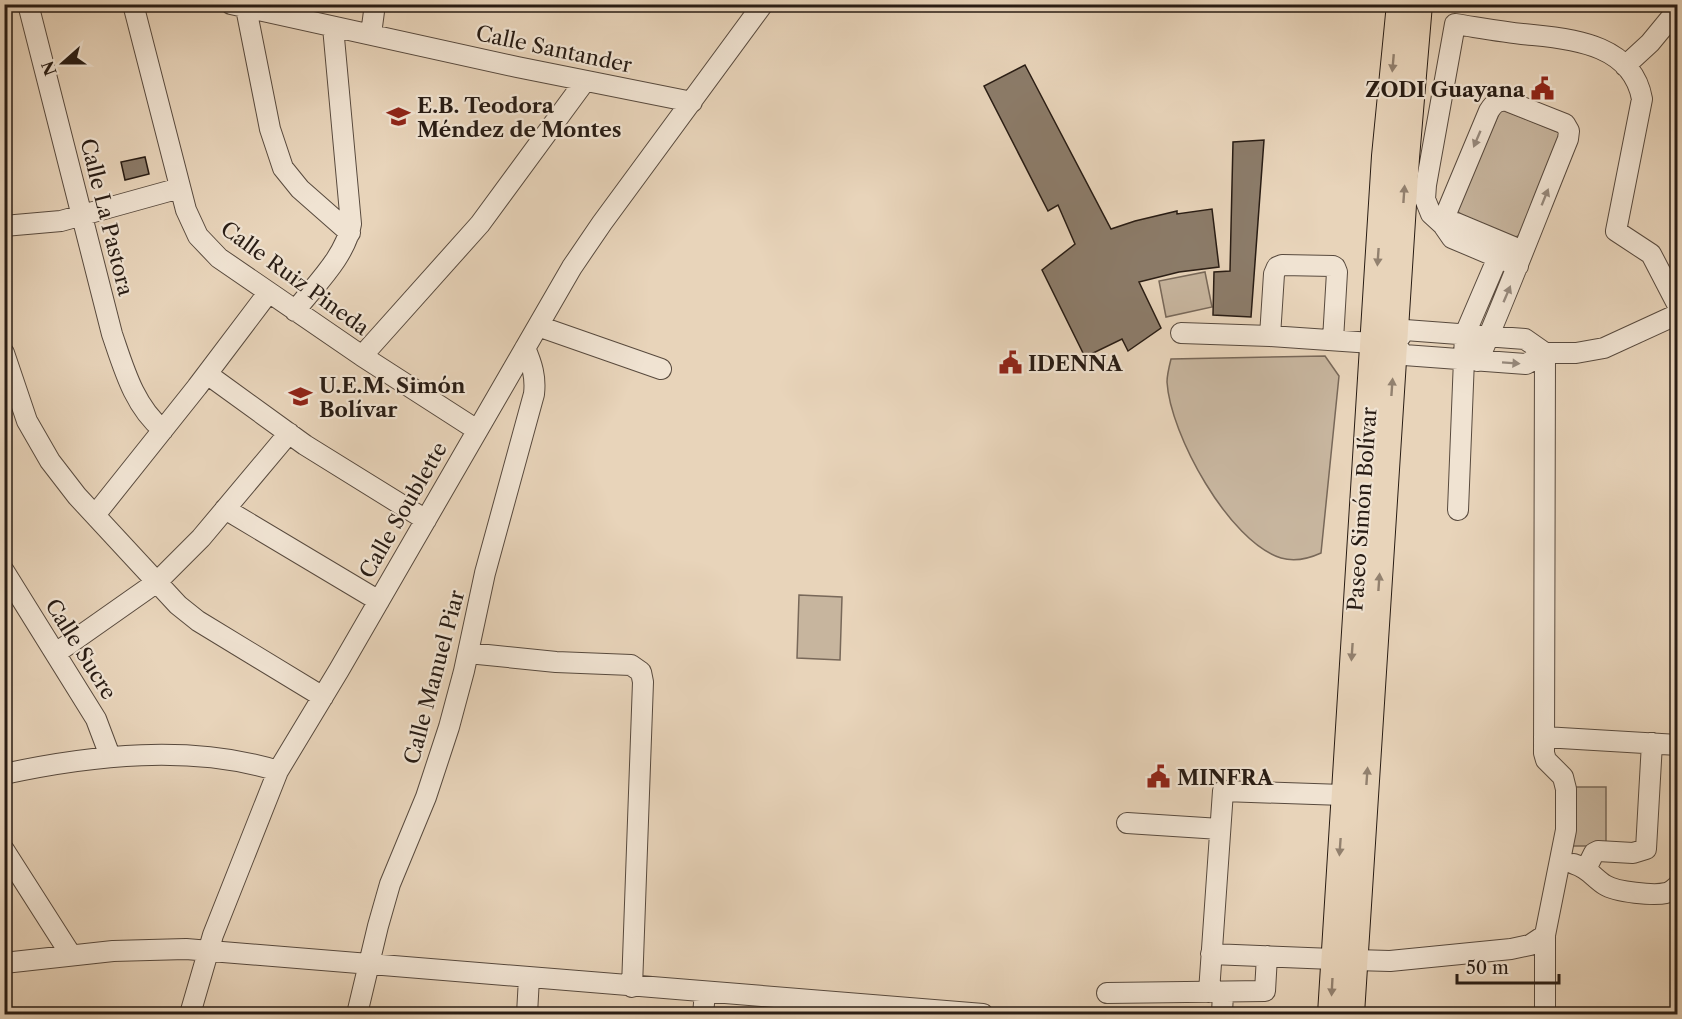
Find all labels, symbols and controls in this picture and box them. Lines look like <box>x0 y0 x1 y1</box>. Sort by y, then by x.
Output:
street label: Calle Santander <box>474 20 634 78</box>
north arrow <box>33 33 93 93</box>
one-way arrow <box>1388 53 1398 72</box>
text: N <box>37 58 61 78</box>
public building icon: ZODI Guayana <box>1530 76 1556 102</box>
place label: ZODI Guayana <box>1365 77 1526 102</box>
place label: E.B. Teodora Méndez de Montes <box>417 93 621 142</box>
school or university icon: E.B. Teodora Méndez de Montes <box>386 104 412 130</box>
one-way arrow <box>1472 131 1482 149</box>
street label: Calle La Pastora <box>75 136 139 299</box>
one-way arrow <box>1400 185 1409 204</box>
one-way arrow <box>1541 188 1550 206</box>
street label: Calle Ruiz Pineda <box>216 216 375 341</box>
one-way arrow <box>1373 248 1382 267</box>
one-way arrow <box>1502 285 1512 303</box>
public building icon: IDENNA <box>997 350 1023 376</box>
place label: IDENNA <box>1028 351 1123 376</box>
one-way arrow <box>1501 358 1520 368</box>
place label: U.E.M. Simón Bolívar <box>319 373 466 422</box>
one-way arrow <box>1387 378 1396 397</box>
school or university icon: U.E.M. Simón Bolívar <box>288 384 314 410</box>
street label: Paseo Simón Bolívar <box>1342 406 1382 612</box>
street label: Calle Soublette <box>354 438 452 582</box>
one-way arrow <box>1375 572 1384 591</box>
street label: Calle Manuel Piar <box>399 587 469 767</box>
street label: Calle Sucre <box>40 594 122 704</box>
one-way arrow <box>1348 643 1357 662</box>
public building icon: MINFRA <box>1146 764 1172 790</box>
place label: MINFRA <box>1177 765 1274 790</box>
one-way arrow <box>1362 767 1371 786</box>
one-way arrow <box>1335 838 1345 857</box>
scale bar <box>1457 947 1559 985</box>
text: 50 m <box>1466 957 1509 979</box>
one-way arrow <box>1327 977 1336 996</box>

